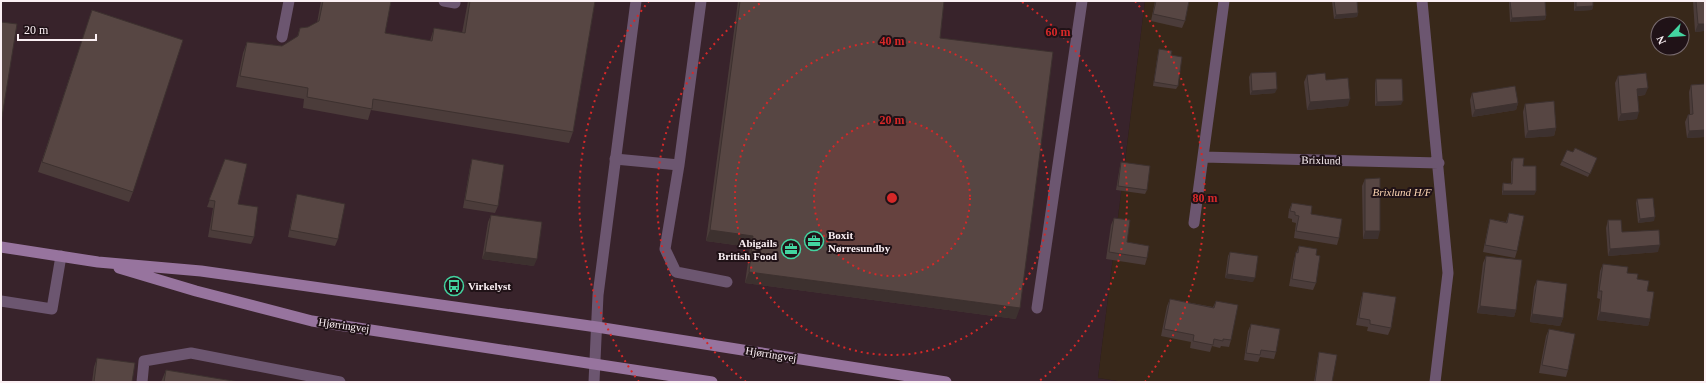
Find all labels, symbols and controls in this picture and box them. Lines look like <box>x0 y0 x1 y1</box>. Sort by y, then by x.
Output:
scale bar <box>18 16 96 42</box>
north arrow <box>1650 16 1690 56</box>
text: 20 m <box>24 23 49 37</box>
text: 60 m <box>1046 25 1071 39</box>
text: 40 m <box>880 34 905 48</box>
text: N <box>1654 34 1668 46</box>
text: 20 m <box>880 113 905 127</box>
street label: Brixlund <box>1301 154 1341 166</box>
park label: Brixlund H/F <box>1373 186 1432 198</box>
centre of rings <box>885 191 899 205</box>
text: 80 m <box>1193 191 1218 205</box>
place label: Boxit Nørresundby <box>828 229 891 254</box>
office icon: Boxit Nørresundby <box>803 230 825 252</box>
place label: Abigails British Food <box>718 237 778 262</box>
office icon: Abigails British Food <box>780 238 802 260</box>
bus stop icon: Virkelyst <box>443 275 465 297</box>
place label: Virkelyst <box>468 280 511 292</box>
street label: Hjørringvej <box>318 315 370 335</box>
street label: Hjørringvej <box>745 344 797 364</box>

